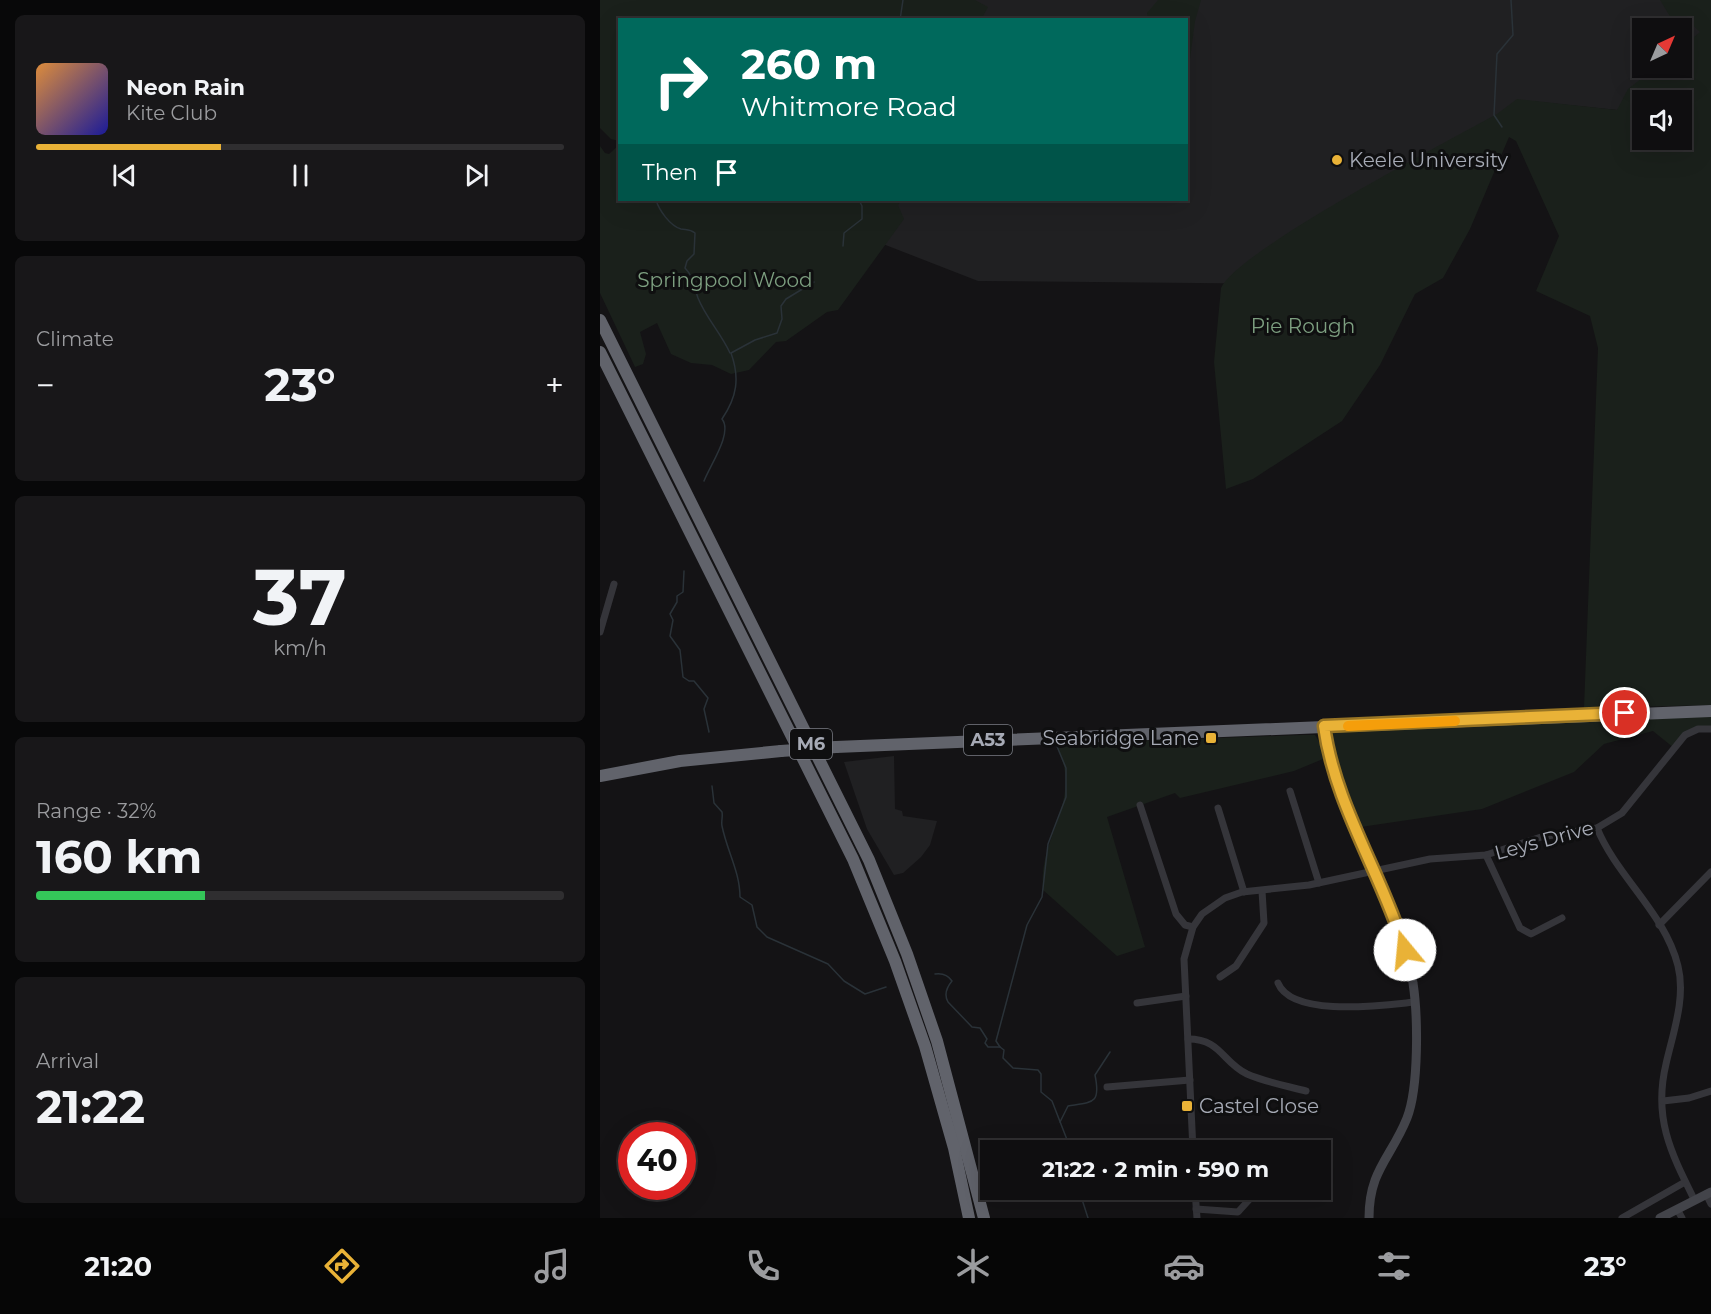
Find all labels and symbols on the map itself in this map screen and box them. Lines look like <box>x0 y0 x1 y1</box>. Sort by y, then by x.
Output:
north arrow <box>1632 18 1692 78</box>
place label: Keele University <box>1349 148 1508 172</box>
marker: Keele University <box>1330 153 1344 167</box>
park label: Springpool Wood <box>637 268 813 292</box>
park label: Pie Rough <box>1251 314 1355 338</box>
pin <box>1599 687 1650 738</box>
road number: A53 <box>964 725 1012 755</box>
place label: Seabridge Lane <box>1043 726 1199 750</box>
road number: M6 <box>790 729 832 759</box>
marker: Seabridge Lane <box>1204 731 1218 745</box>
street label: Leys Drive <box>1492 815 1596 865</box>
position arrow <box>1373 918 1437 982</box>
place label: Castel Close <box>1199 1094 1319 1118</box>
marker: Castel Close <box>1180 1099 1194 1113</box>
speed limit sign: 40 <box>618 1122 696 1200</box>

